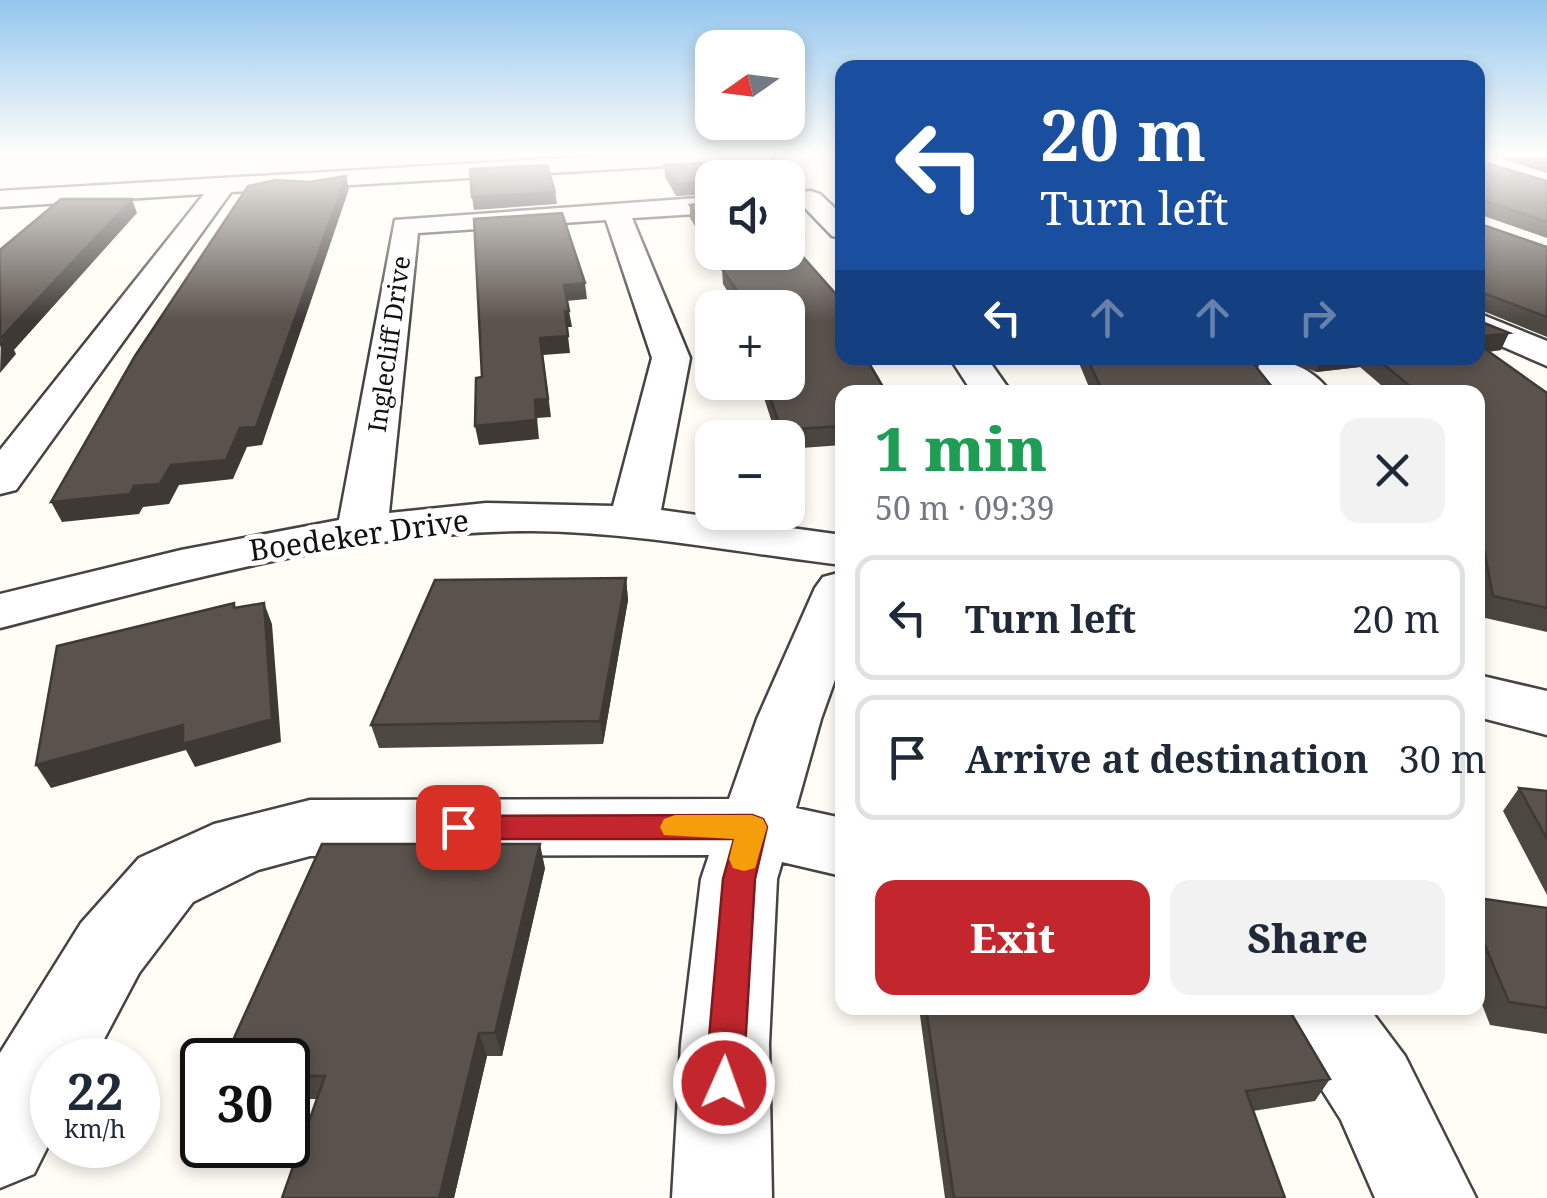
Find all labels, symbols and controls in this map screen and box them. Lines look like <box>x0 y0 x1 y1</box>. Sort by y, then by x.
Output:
north arrow <box>695 30 805 140</box>
map controls <box>695 30 805 530</box>
text: 20 m <box>1040 86 1206 182</box>
icon: left <box>875 100 1005 230</box>
button: sound <box>695 160 805 270</box>
text: Turn left <box>1040 177 1229 238</box>
street label: Inglecliff Drive <box>359 253 417 434</box>
button: + <box>695 290 805 400</box>
icon: left <box>975 290 1030 345</box>
icon: ahead <box>1080 290 1135 345</box>
icon: ahead <box>1185 290 1240 345</box>
icon: right <box>1290 290 1345 345</box>
text: 1 min <box>875 407 1047 489</box>
button: close <box>1340 418 1445 523</box>
button: − <box>695 420 805 530</box>
text: 50 m · 09:39 <box>875 486 1055 529</box>
street label: Boedeker Drive <box>246 499 471 570</box>
icon: left <box>880 590 935 645</box>
text: Turn left <box>965 592 1136 644</box>
text: 20 m <box>1352 592 1440 644</box>
icon: arrive <box>880 730 935 785</box>
text: Arrive at destination <box>965 732 1369 784</box>
text: 30 m <box>1399 732 1487 784</box>
pin <box>416 785 501 870</box>
icon: arrive <box>431 800 486 855</box>
button: Exit <box>875 880 1150 995</box>
button: Share <box>1170 880 1445 995</box>
position arrow <box>672 1031 776 1135</box>
speed limit sign: 30 <box>180 1038 310 1168</box>
text: 22 <box>67 1057 123 1125</box>
text: km/h <box>64 1111 126 1145</box>

